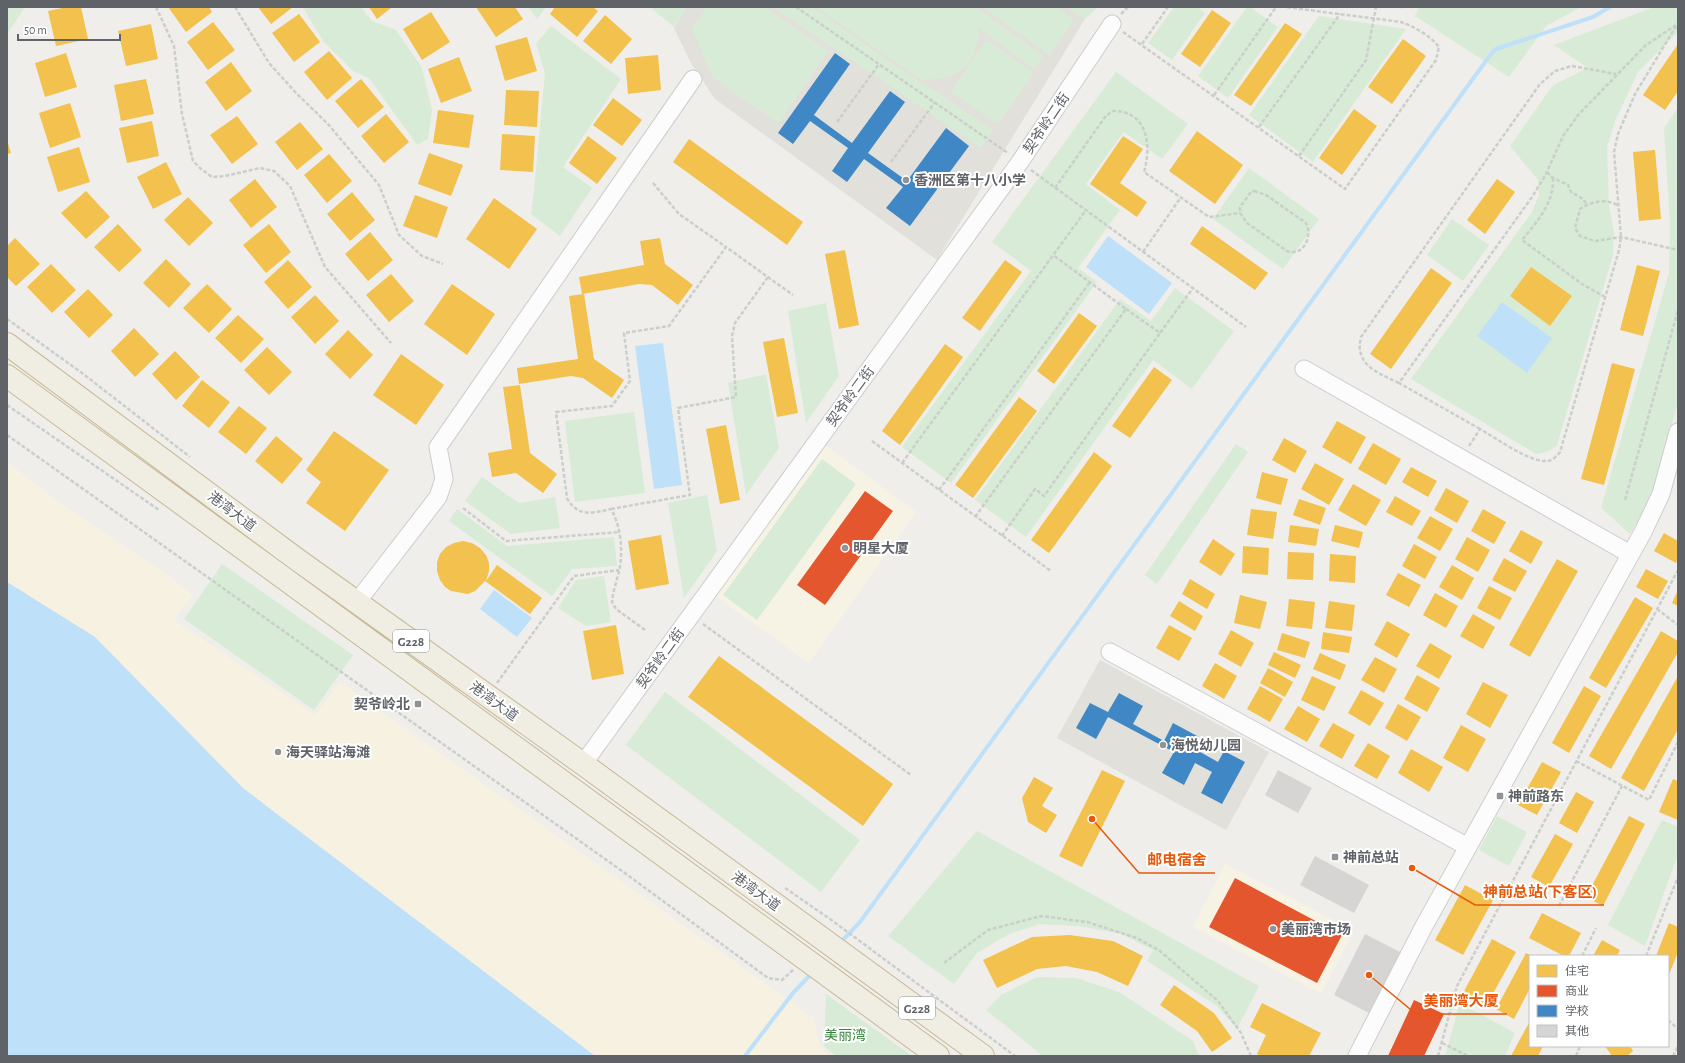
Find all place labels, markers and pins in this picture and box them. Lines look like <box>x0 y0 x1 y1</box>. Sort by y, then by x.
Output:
place label: 香洲区第十八小学 <box>914 172 1026 188</box>
marker: 香洲区第十八小学 <box>901 175 911 185</box>
place label: 明星大厦 <box>853 541 909 556</box>
marker: 明星大厦 <box>840 543 850 553</box>
place label: 契爷岭北 <box>354 696 410 712</box>
marker: 契爷岭北 <box>413 699 423 709</box>
place label: 海悦幼儿园 <box>1171 738 1241 753</box>
marker: 海悦幼儿园 <box>1158 740 1168 750</box>
place label: 海天驿站海滩 <box>286 744 370 760</box>
marker: 海天驿站海滩 <box>273 747 283 757</box>
place label: 神前路东 <box>1508 788 1564 804</box>
marker: 神前路东 <box>1495 791 1505 801</box>
callout: 邮电宿舍 <box>1139 846 1215 873</box>
place label: 神前总站 <box>1343 849 1399 865</box>
marker: 神前总站 <box>1330 852 1340 862</box>
callout: 神前总站(下客区) <box>1475 878 1604 905</box>
place label: 美丽湾市场 <box>1281 921 1351 937</box>
marker: 美丽湾市场 <box>1268 924 1278 934</box>
callout: 美丽湾大厦 <box>1416 987 1507 1014</box>

